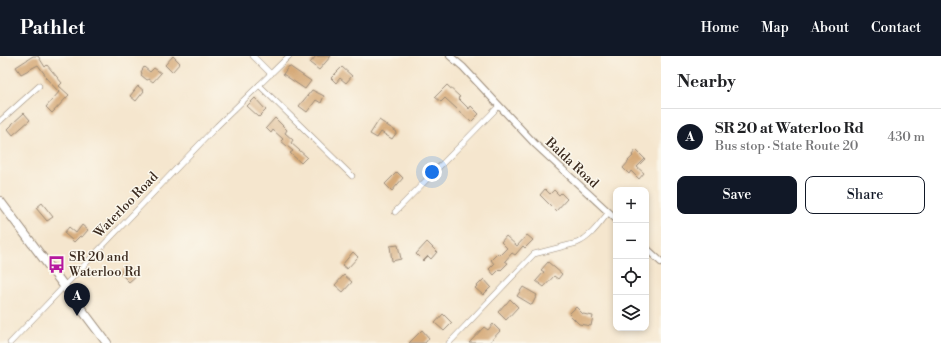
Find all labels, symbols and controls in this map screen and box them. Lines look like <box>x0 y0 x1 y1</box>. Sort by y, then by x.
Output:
text: Pathlet <box>20 16 85 40</box>
text: Home <box>701 19 739 37</box>
text: Map <box>761 19 789 37</box>
text: About <box>811 19 849 37</box>
text: Contact <box>871 19 921 37</box>
text: Nearby <box>677 71 736 93</box>
text: SR 20 at Waterloo Rd <box>715 119 864 138</box>
text: A <box>685 129 695 145</box>
text: 430 m <box>887 129 925 145</box>
street label: Balda Road <box>542 134 602 192</box>
text: Bus stop · State Route 20 <box>715 138 858 154</box>
your location <box>422 162 442 182</box>
street label: Waterloo Road <box>90 168 162 242</box>
button: Save <box>677 176 797 214</box>
button: Share <box>805 176 925 214</box>
map controls <box>613 187 649 331</box>
button: + <box>613 187 649 223</box>
button: − <box>613 223 649 259</box>
place label: SR 20 and Waterloo Rd <box>68 249 141 280</box>
bus stop icon: SR 20 and Waterloo Rd <box>46 254 66 274</box>
button: locate <box>613 259 649 295</box>
pin: A <box>64 283 90 316</box>
button: layers <box>613 295 649 331</box>

